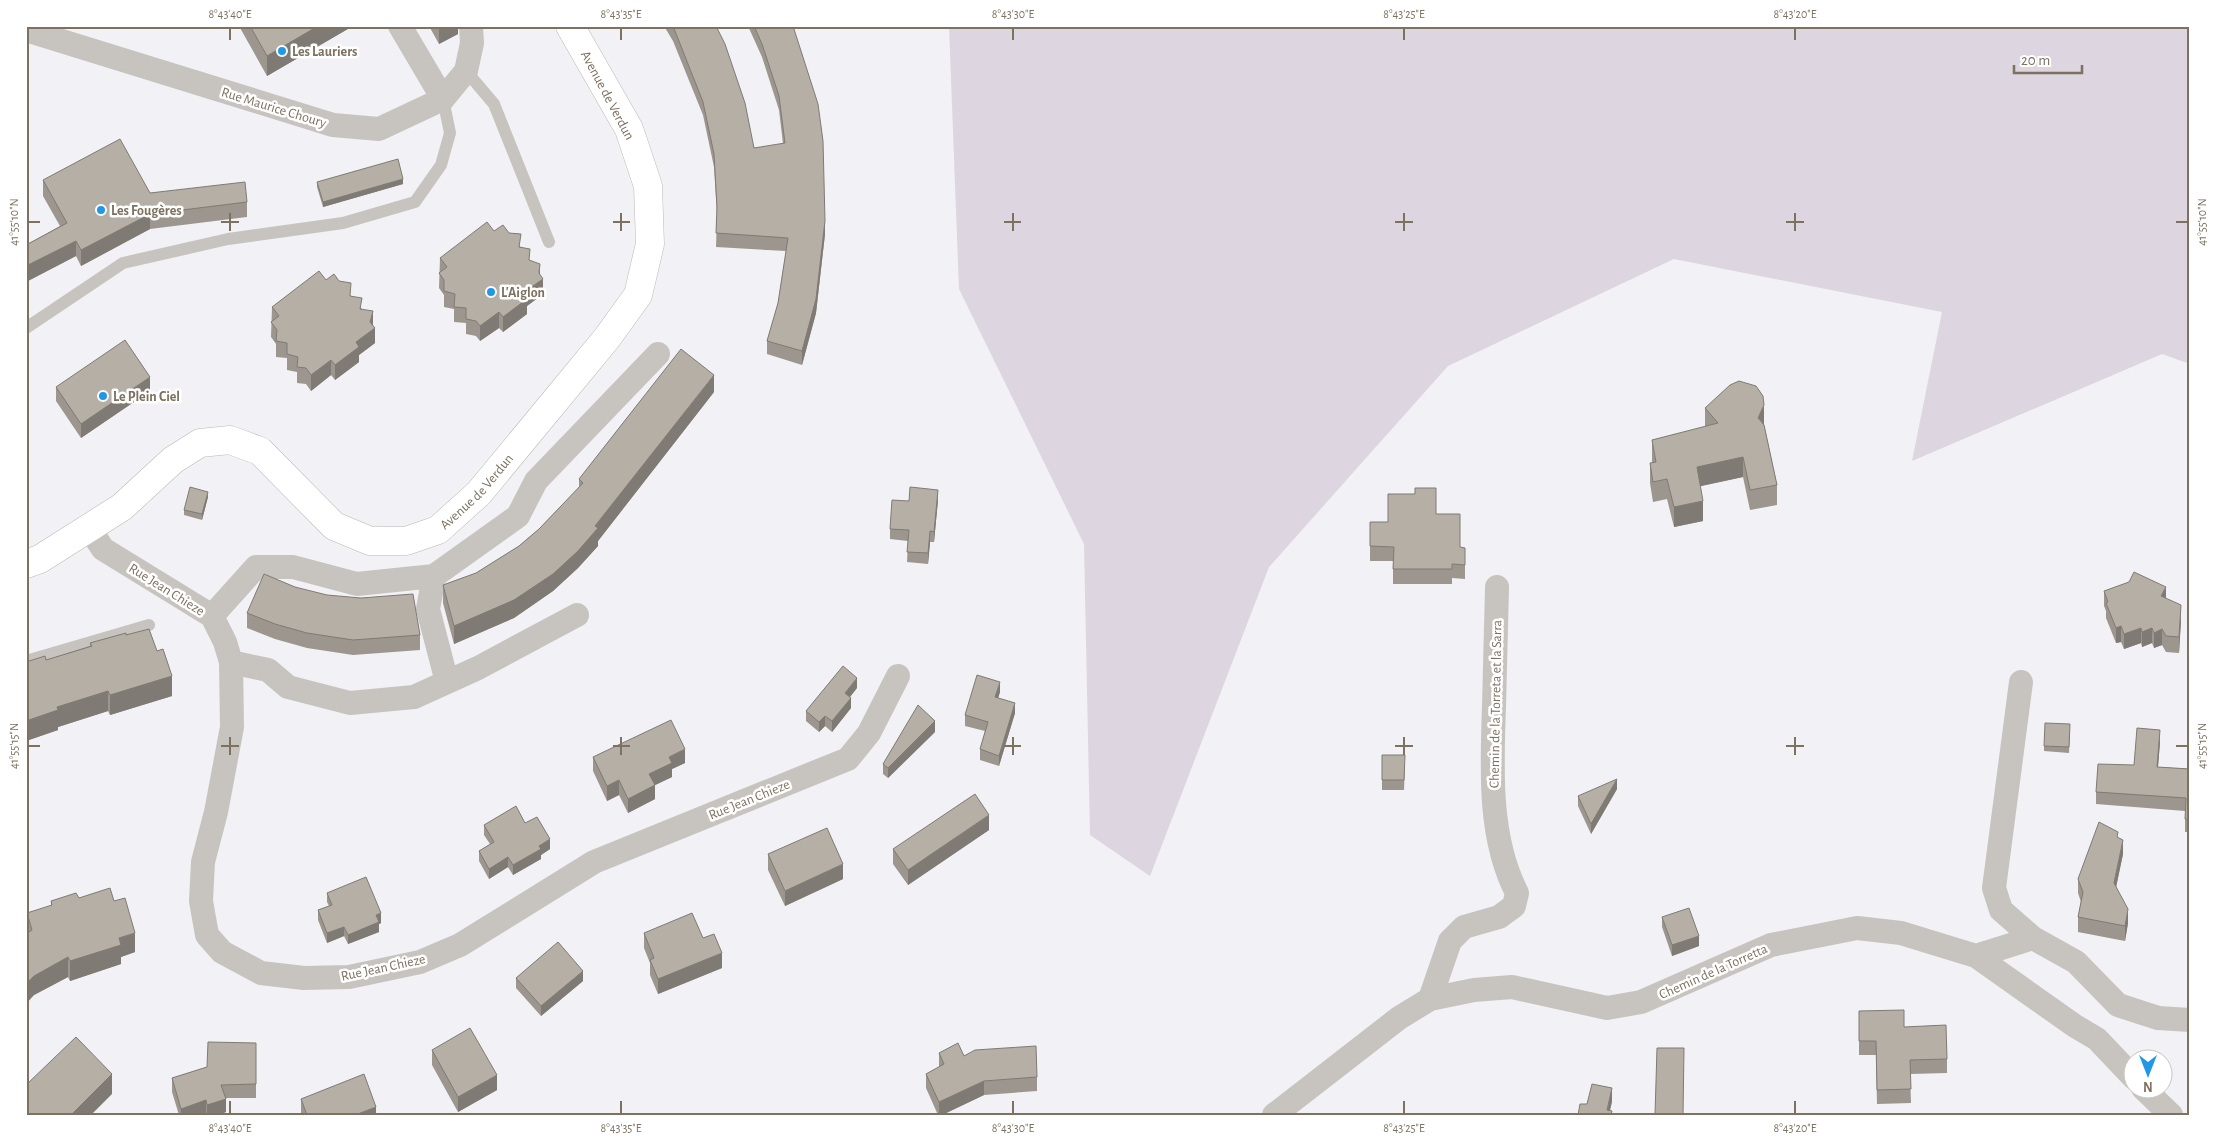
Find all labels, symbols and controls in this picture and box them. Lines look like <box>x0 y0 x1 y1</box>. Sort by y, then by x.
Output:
text: 8°43'40"E <box>208 8 252 20</box>
text: 8°43'35"E <box>600 8 642 20</box>
text: 8°43'30"E <box>992 8 1034 20</box>
text: 8°43'25"E <box>1383 8 1425 20</box>
text: 8°43'20"E <box>1774 8 1817 20</box>
scale bar <box>2014 42 2081 74</box>
marker: Les Lauriers <box>276 45 288 57</box>
place label: Les Lauriers <box>292 45 357 59</box>
street label: Avenue de Verdun <box>578 49 637 142</box>
text: 20 m <box>2021 53 2050 68</box>
street label: Rue Maurice Choury <box>220 85 328 131</box>
text: 41°55'10"N <box>8 198 20 246</box>
text: 41°55'10"N <box>2196 198 2208 246</box>
marker: Les Fougères <box>95 204 107 216</box>
place label: Les Fougères <box>111 204 182 218</box>
marker: L'Aiglon <box>485 286 497 298</box>
place label: L'Aiglon <box>501 286 545 300</box>
marker: Le Plein Ciel <box>97 390 109 402</box>
place label: Le Plein Ciel <box>113 390 180 404</box>
street label: Avenue de Verdun <box>438 452 516 533</box>
street label: Rue Jean Chieze <box>126 561 207 619</box>
street label: Chemin de la Torreta et la Sarra <box>1488 619 1504 788</box>
text: 41°55'15"N <box>8 723 20 769</box>
text: 41°55'15"N <box>2196 723 2208 769</box>
street label: Rue Jean Chieze <box>707 777 792 823</box>
street label: Chemin de la Torretta <box>1657 942 1770 1002</box>
street label: Rue Jean Chieze <box>340 952 427 984</box>
north arrow <box>2124 1048 2174 1098</box>
text: N <box>2143 1079 2153 1093</box>
text: 8°43'40"E <box>208 1122 252 1134</box>
text: 8°43'35"E <box>600 1122 642 1134</box>
text: 8°43'30"E <box>992 1122 1034 1134</box>
text: 8°43'25"E <box>1383 1122 1425 1134</box>
text: 8°43'20"E <box>1774 1122 1817 1134</box>

